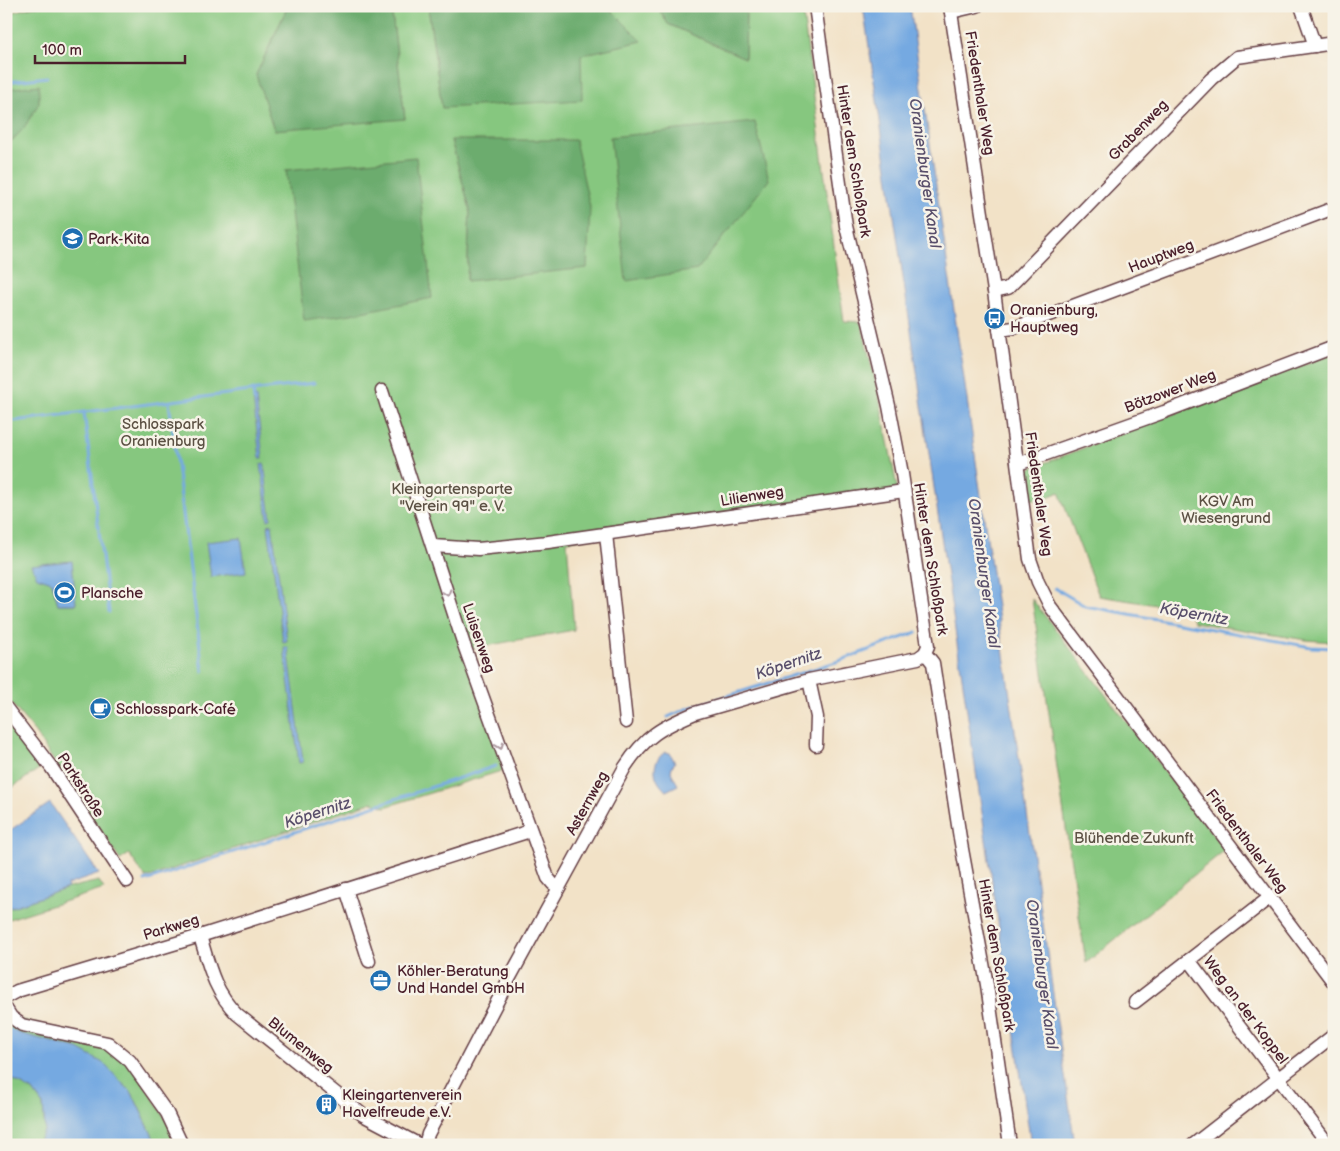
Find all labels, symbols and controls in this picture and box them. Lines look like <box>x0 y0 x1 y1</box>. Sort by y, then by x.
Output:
street label: Friedenthaler Weg <box>960 30 999 157</box>
scale bar <box>35 32 185 64</box>
text: 100 m <box>42 41 82 60</box>
street label: Hinter dem Schloßpark <box>832 83 875 240</box>
street label: Grabenweg <box>1104 96 1172 165</box>
water label: Oranienburger Kanal <box>905 97 945 251</box>
school or university icon: Park-Kita <box>60 227 84 251</box>
place label: Park-Kita <box>88 230 149 249</box>
street label: Hauptweg <box>1126 235 1197 278</box>
place label: Oranienburg, Hauptweg <box>1010 301 1098 337</box>
bus stop icon: Oranienburg, Hauptweg <box>982 307 1006 331</box>
street label: Bötzower Weg <box>1122 365 1219 418</box>
park label: Schlosspark Oranienburg <box>121 415 205 451</box>
street label: Friedenthaler Weg <box>1020 431 1057 558</box>
park label: Kleingartensparte "Verein 99" e. V. <box>391 480 513 516</box>
street label: Hinter dem Schloßpark <box>909 481 952 638</box>
street label: Lilienweg <box>719 482 785 511</box>
park label: KGV Am Wiesengrund <box>1181 492 1271 528</box>
water label: Oranienburger Kanal <box>964 497 1004 651</box>
sports icon: Plansche <box>53 581 77 605</box>
place label: Plansche <box>81 584 143 603</box>
one-way arrow <box>441 588 451 596</box>
water label: Köpernitz <box>1158 599 1230 630</box>
street label: Luisenweg <box>458 601 499 676</box>
water label: Köpernitz <box>753 644 825 685</box>
cafe icon: Schlosspark-Café <box>88 697 112 721</box>
place label: Schlosspark-Café <box>116 700 236 719</box>
one-way arrow <box>494 742 504 750</box>
street label: Parkstraße <box>53 749 108 821</box>
street label: Asternweg <box>562 768 613 839</box>
street label: Friedenthaler Weg <box>1201 785 1292 897</box>
water label: Köpernitz <box>282 794 354 833</box>
park label: Blühende Zukunft <box>1074 829 1194 848</box>
street label: Hinter dem Schloßpark <box>974 877 1019 1033</box>
water label: Oranienburger Kanal <box>1022 898 1062 1052</box>
street label: Parkweg <box>141 910 201 945</box>
street label: Weg an der Koppel <box>1199 953 1292 1068</box>
place label: Köhler-Beratung Und Handel GmbH <box>397 962 525 998</box>
office icon: Köhler-Beratung Und Handel GmbH <box>369 968 393 992</box>
street label: Blumenweg <box>264 1013 337 1078</box>
place label: Kleingartenverein Havelfreude e.V. <box>342 1086 462 1122</box>
building icon: Kleingartenverein Havelfreude e.V. <box>314 1092 338 1116</box>

